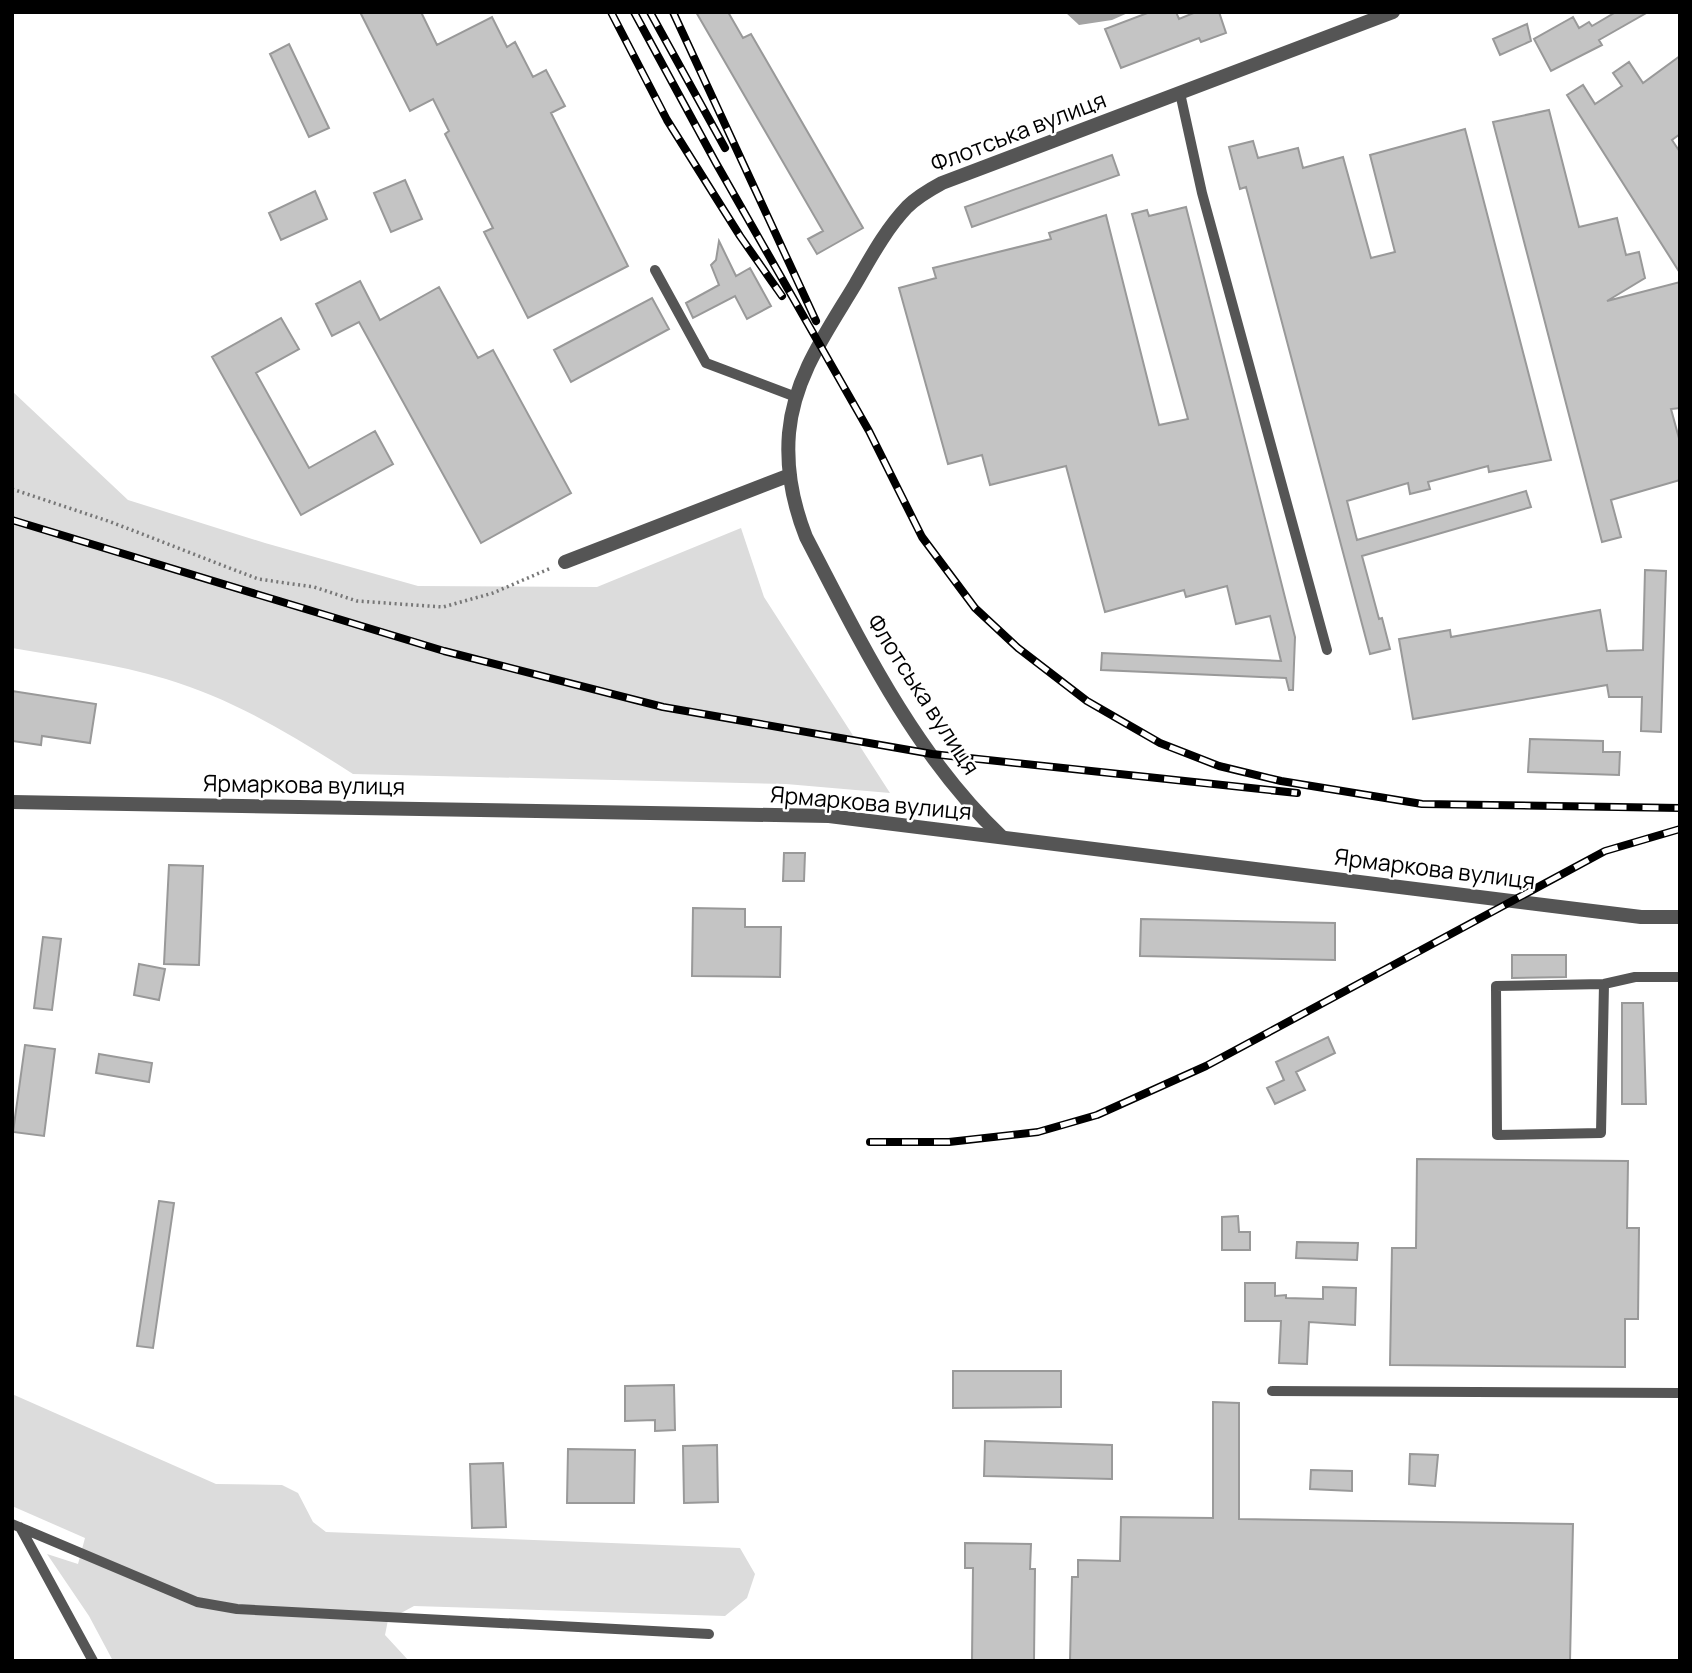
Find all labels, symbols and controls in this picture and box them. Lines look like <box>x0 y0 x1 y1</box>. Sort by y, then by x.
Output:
street label: Флотська вулиця <box>926 83 1110 179</box>
street label: Флотська вулиця <box>860 608 988 780</box>
street label: Ярмаркова вулиця <box>203 766 405 802</box>
street label: Ярмаркова вулиця <box>769 777 973 827</box>
street label: Ярмаркова вулиця <box>1333 840 1537 896</box>

